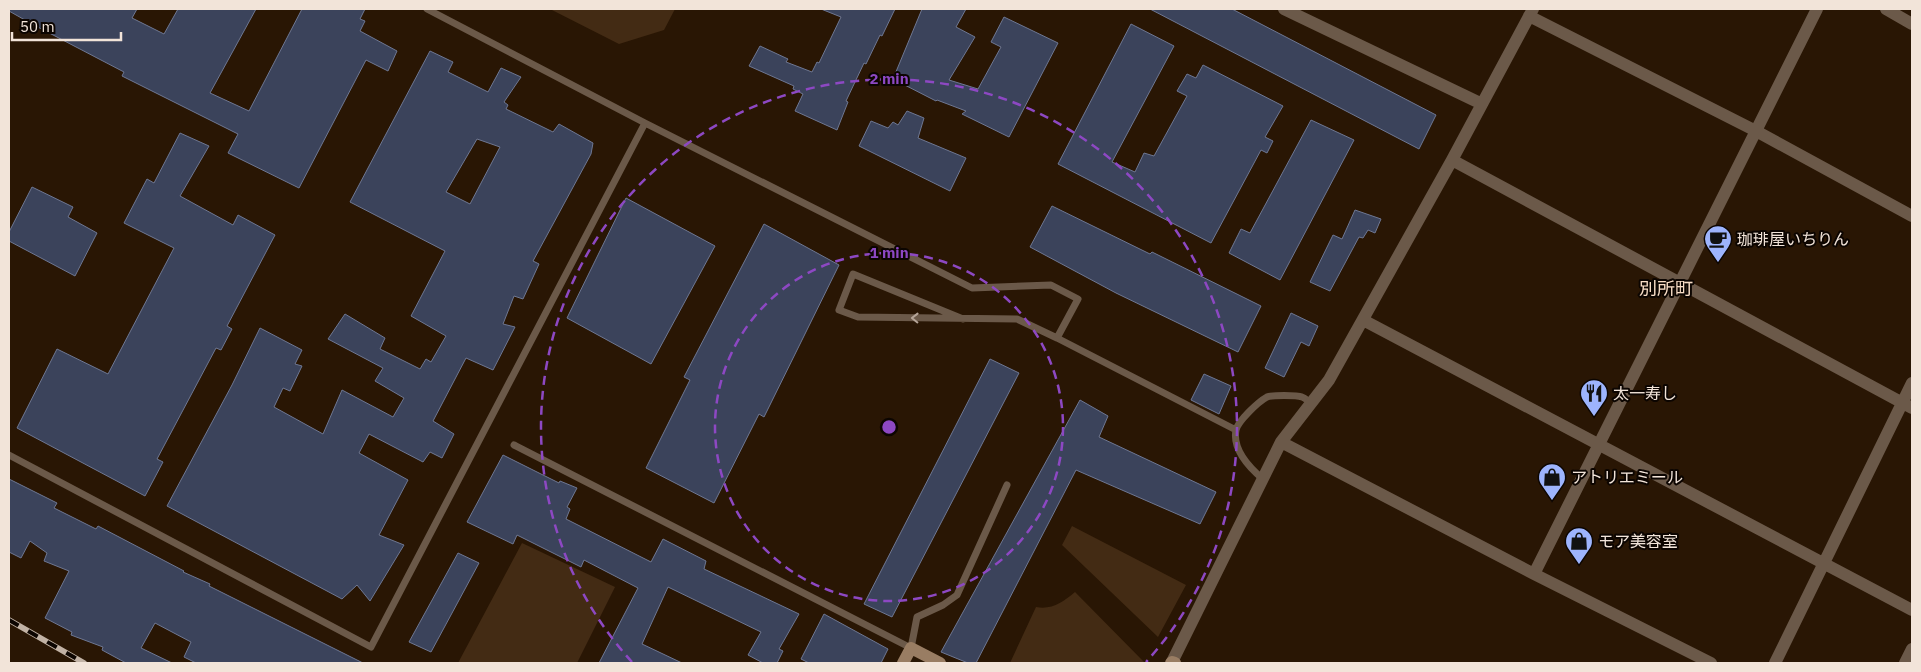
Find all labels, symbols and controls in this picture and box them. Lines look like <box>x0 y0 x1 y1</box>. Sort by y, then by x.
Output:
scale bar <box>12 10 121 42</box>
text: 50 m <box>20 17 55 36</box>
text: 2 min <box>869 69 909 88</box>
cafe icon: 珈琲屋いちりん <box>1703 224 1733 263</box>
place label: 珈琲屋いちりん <box>1737 229 1849 249</box>
text: 1 min <box>869 243 909 262</box>
district label: 別所町 <box>1639 277 1693 300</box>
one-way arrow <box>910 313 918 323</box>
restaurant icon: 太一寿し <box>1579 378 1609 417</box>
place label: 太一寿し <box>1613 383 1677 403</box>
centre of rings <box>880 418 898 436</box>
shop icon: アトリエミール <box>1537 462 1567 501</box>
place label: アトリエミール <box>1571 467 1683 487</box>
shop icon: モア美容室 <box>1564 526 1594 565</box>
place label: モア美容室 <box>1598 531 1678 551</box>

